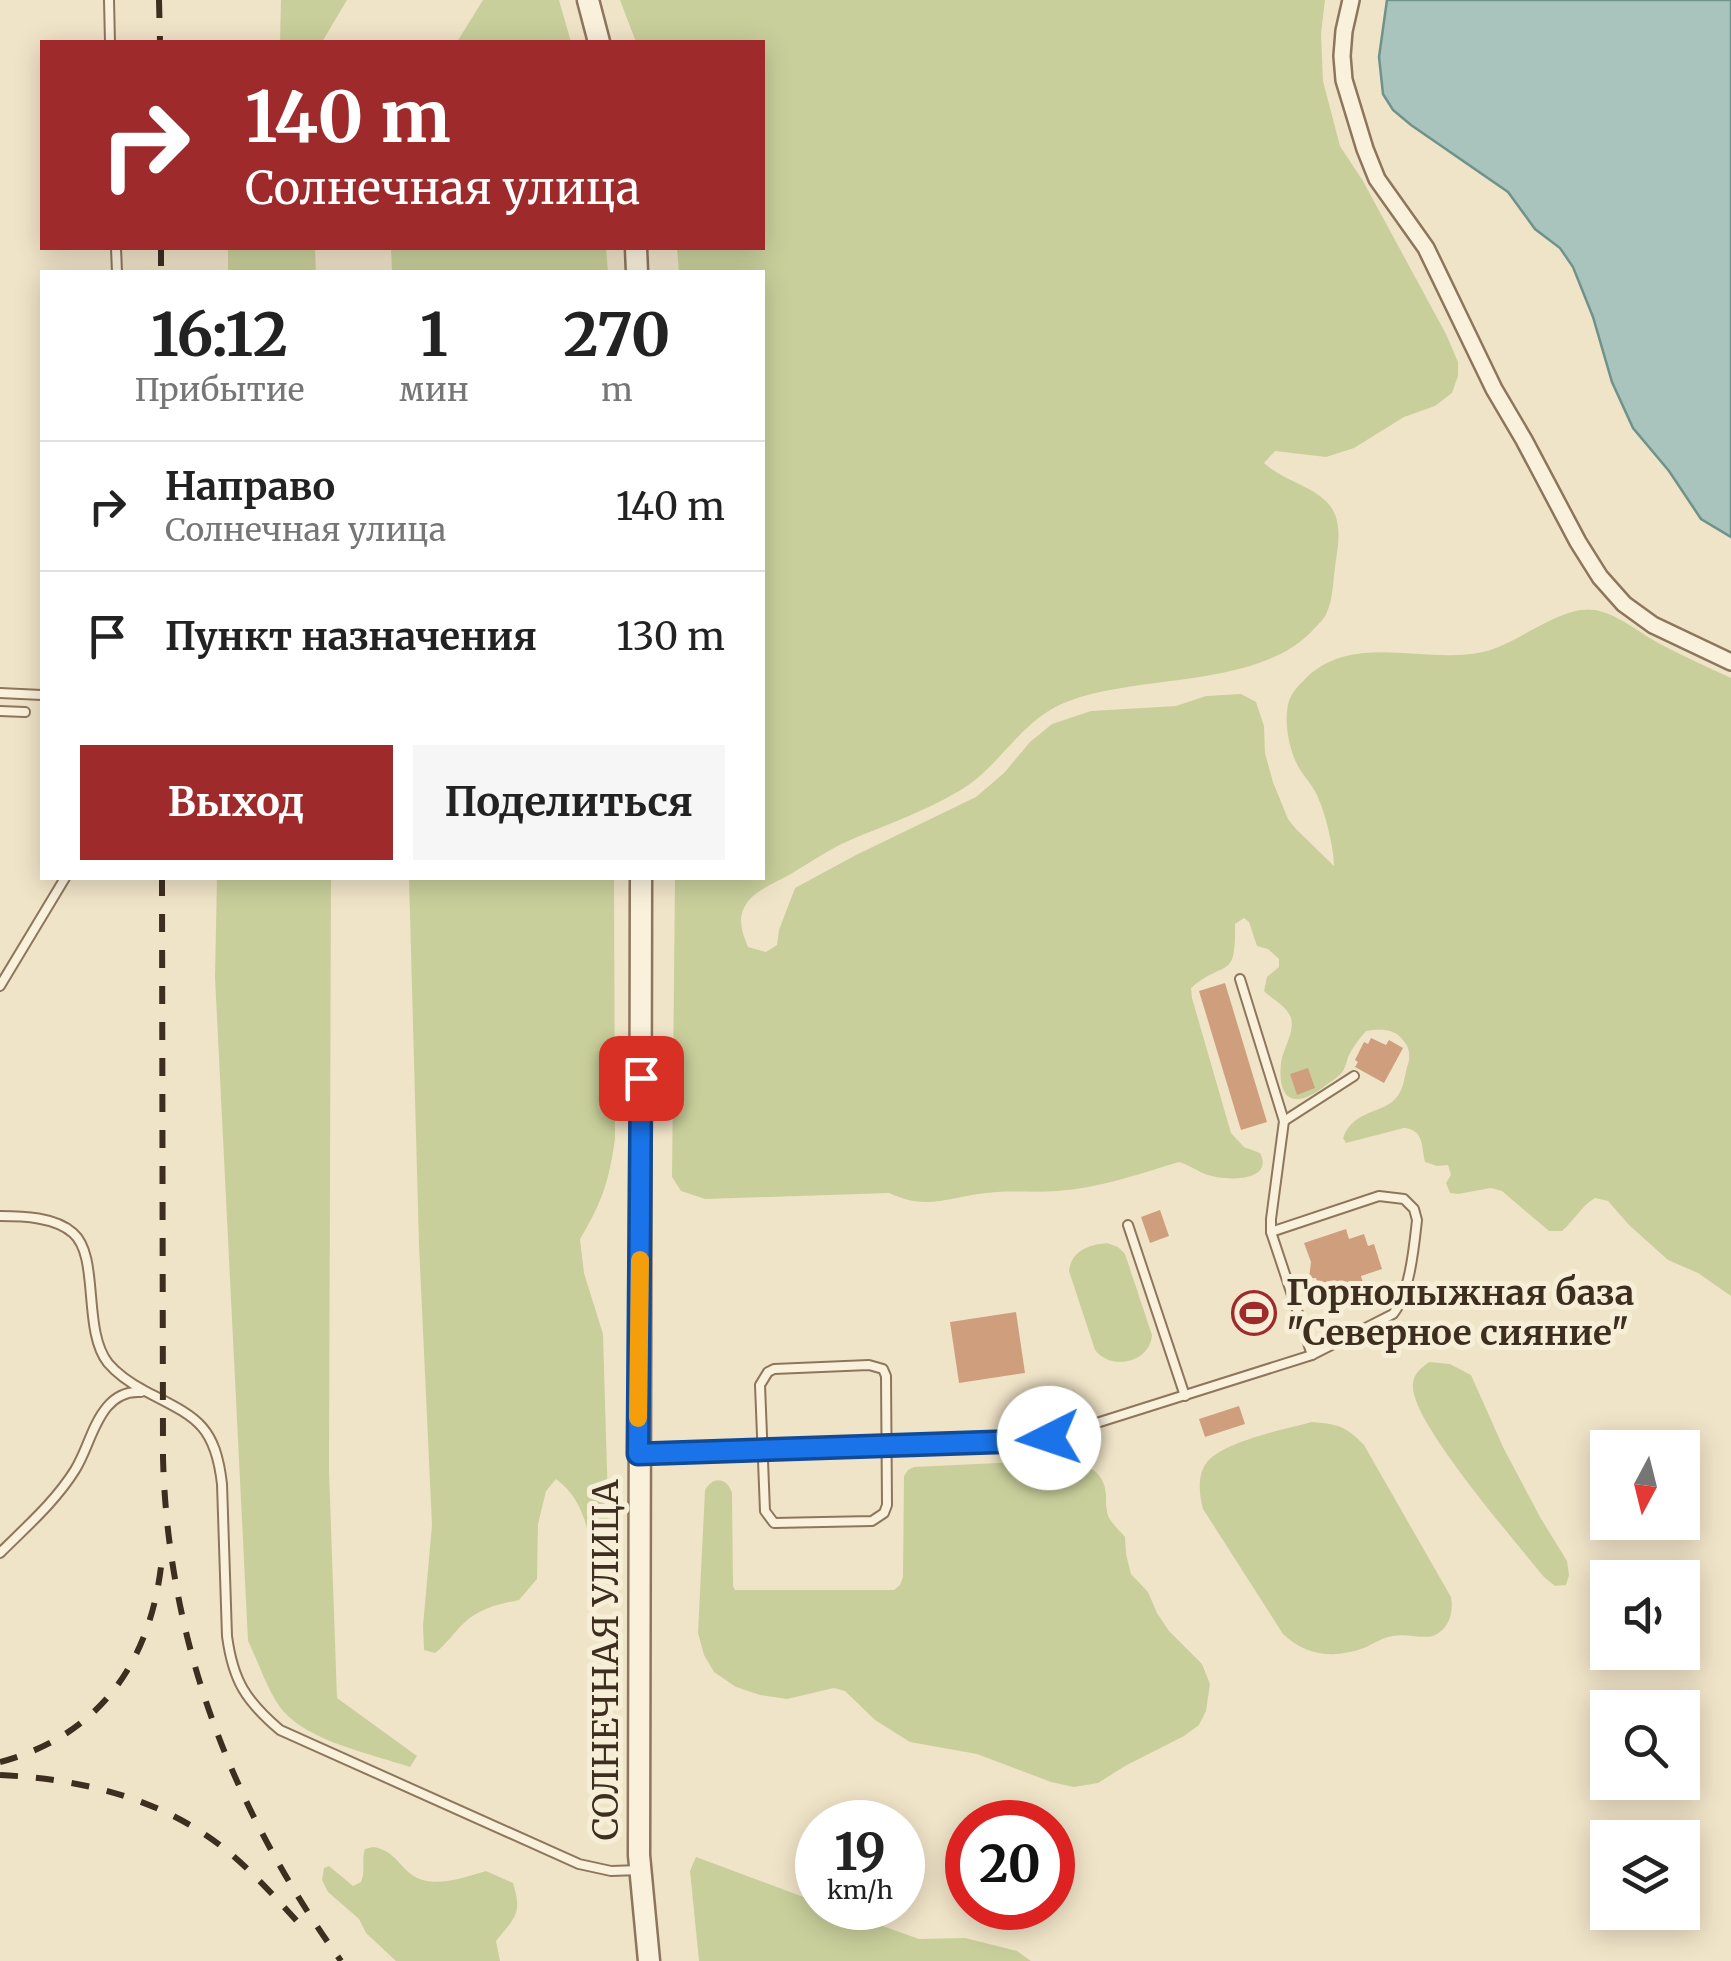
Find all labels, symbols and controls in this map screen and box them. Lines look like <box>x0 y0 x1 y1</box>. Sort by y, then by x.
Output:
text: 140 m <box>245 73 451 161</box>
icon: right <box>80 80 210 210</box>
text: Солнечная улица <box>245 160 640 216</box>
text: 16:12 <box>151 297 288 372</box>
text: 1 <box>420 297 448 372</box>
text: 270 <box>563 297 670 372</box>
text: Прибытие <box>135 370 304 410</box>
text: мин <box>399 370 469 410</box>
text: m <box>601 370 633 410</box>
text: Направо <box>165 463 335 510</box>
icon: right <box>80 479 135 534</box>
text: 140 m <box>616 483 725 530</box>
text: Солнечная улица <box>165 510 446 550</box>
icon: arrive <box>80 609 135 664</box>
text: Пункт назначения <box>165 613 537 660</box>
text: 130 m <box>616 613 725 660</box>
button: Выход <box>80 745 393 860</box>
button: Поделиться <box>413 745 725 860</box>
pin <box>599 1036 684 1121</box>
icon: arrive <box>614 1051 669 1106</box>
place label: Горнолыжная база "Северное сияние" <box>1286 1271 1634 1355</box>
sports icon: Горнолыжная база "Северное сияние" <box>1231 1290 1277 1336</box>
position arrow <box>997 1386 1101 1490</box>
north arrow <box>1590 1430 1700 1540</box>
map controls <box>1590 1430 1700 1930</box>
street label: СОЛНЕЧНАЯ УЛИЦА <box>584 1479 628 1840</box>
button: sound <box>1590 1560 1700 1670</box>
button: search <box>1590 1690 1700 1800</box>
speed limit sign: 20 <box>945 1800 1075 1930</box>
button: layers <box>1590 1820 1700 1930</box>
text: 19 <box>834 1821 886 1884</box>
text: km/h <box>827 1874 893 1906</box>

